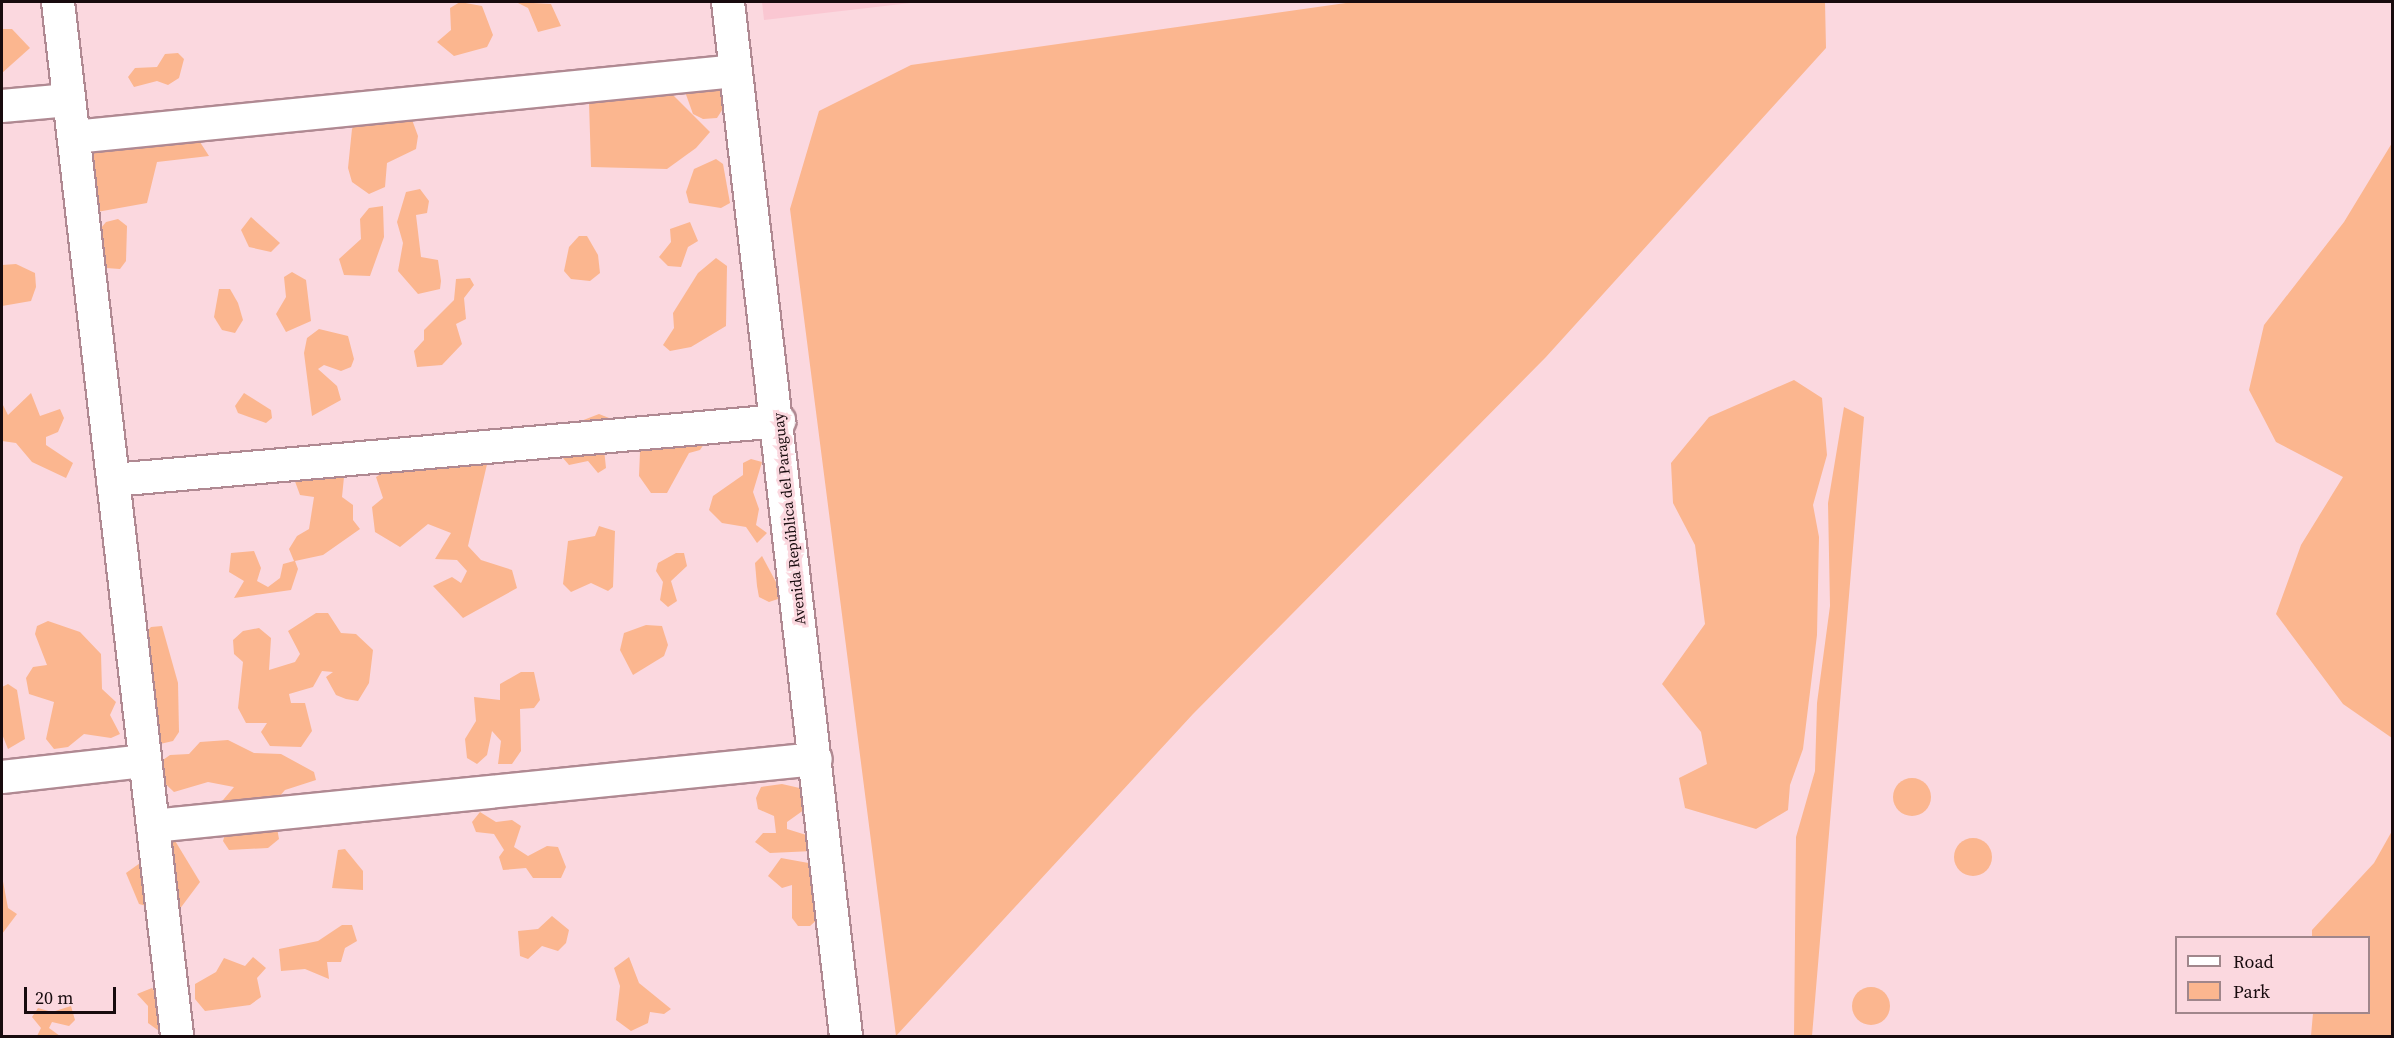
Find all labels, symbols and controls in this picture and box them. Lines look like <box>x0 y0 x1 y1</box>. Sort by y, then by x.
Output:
street label: Avenida República del Paraguay <box>769 412 809 626</box>
legend <box>2175 936 2370 1014</box>
text: Road <box>2233 949 2274 974</box>
scale bar <box>27 975 118 1013</box>
text: Park <box>2233 979 2270 1004</box>
text: 20 m <box>35 985 73 1010</box>

